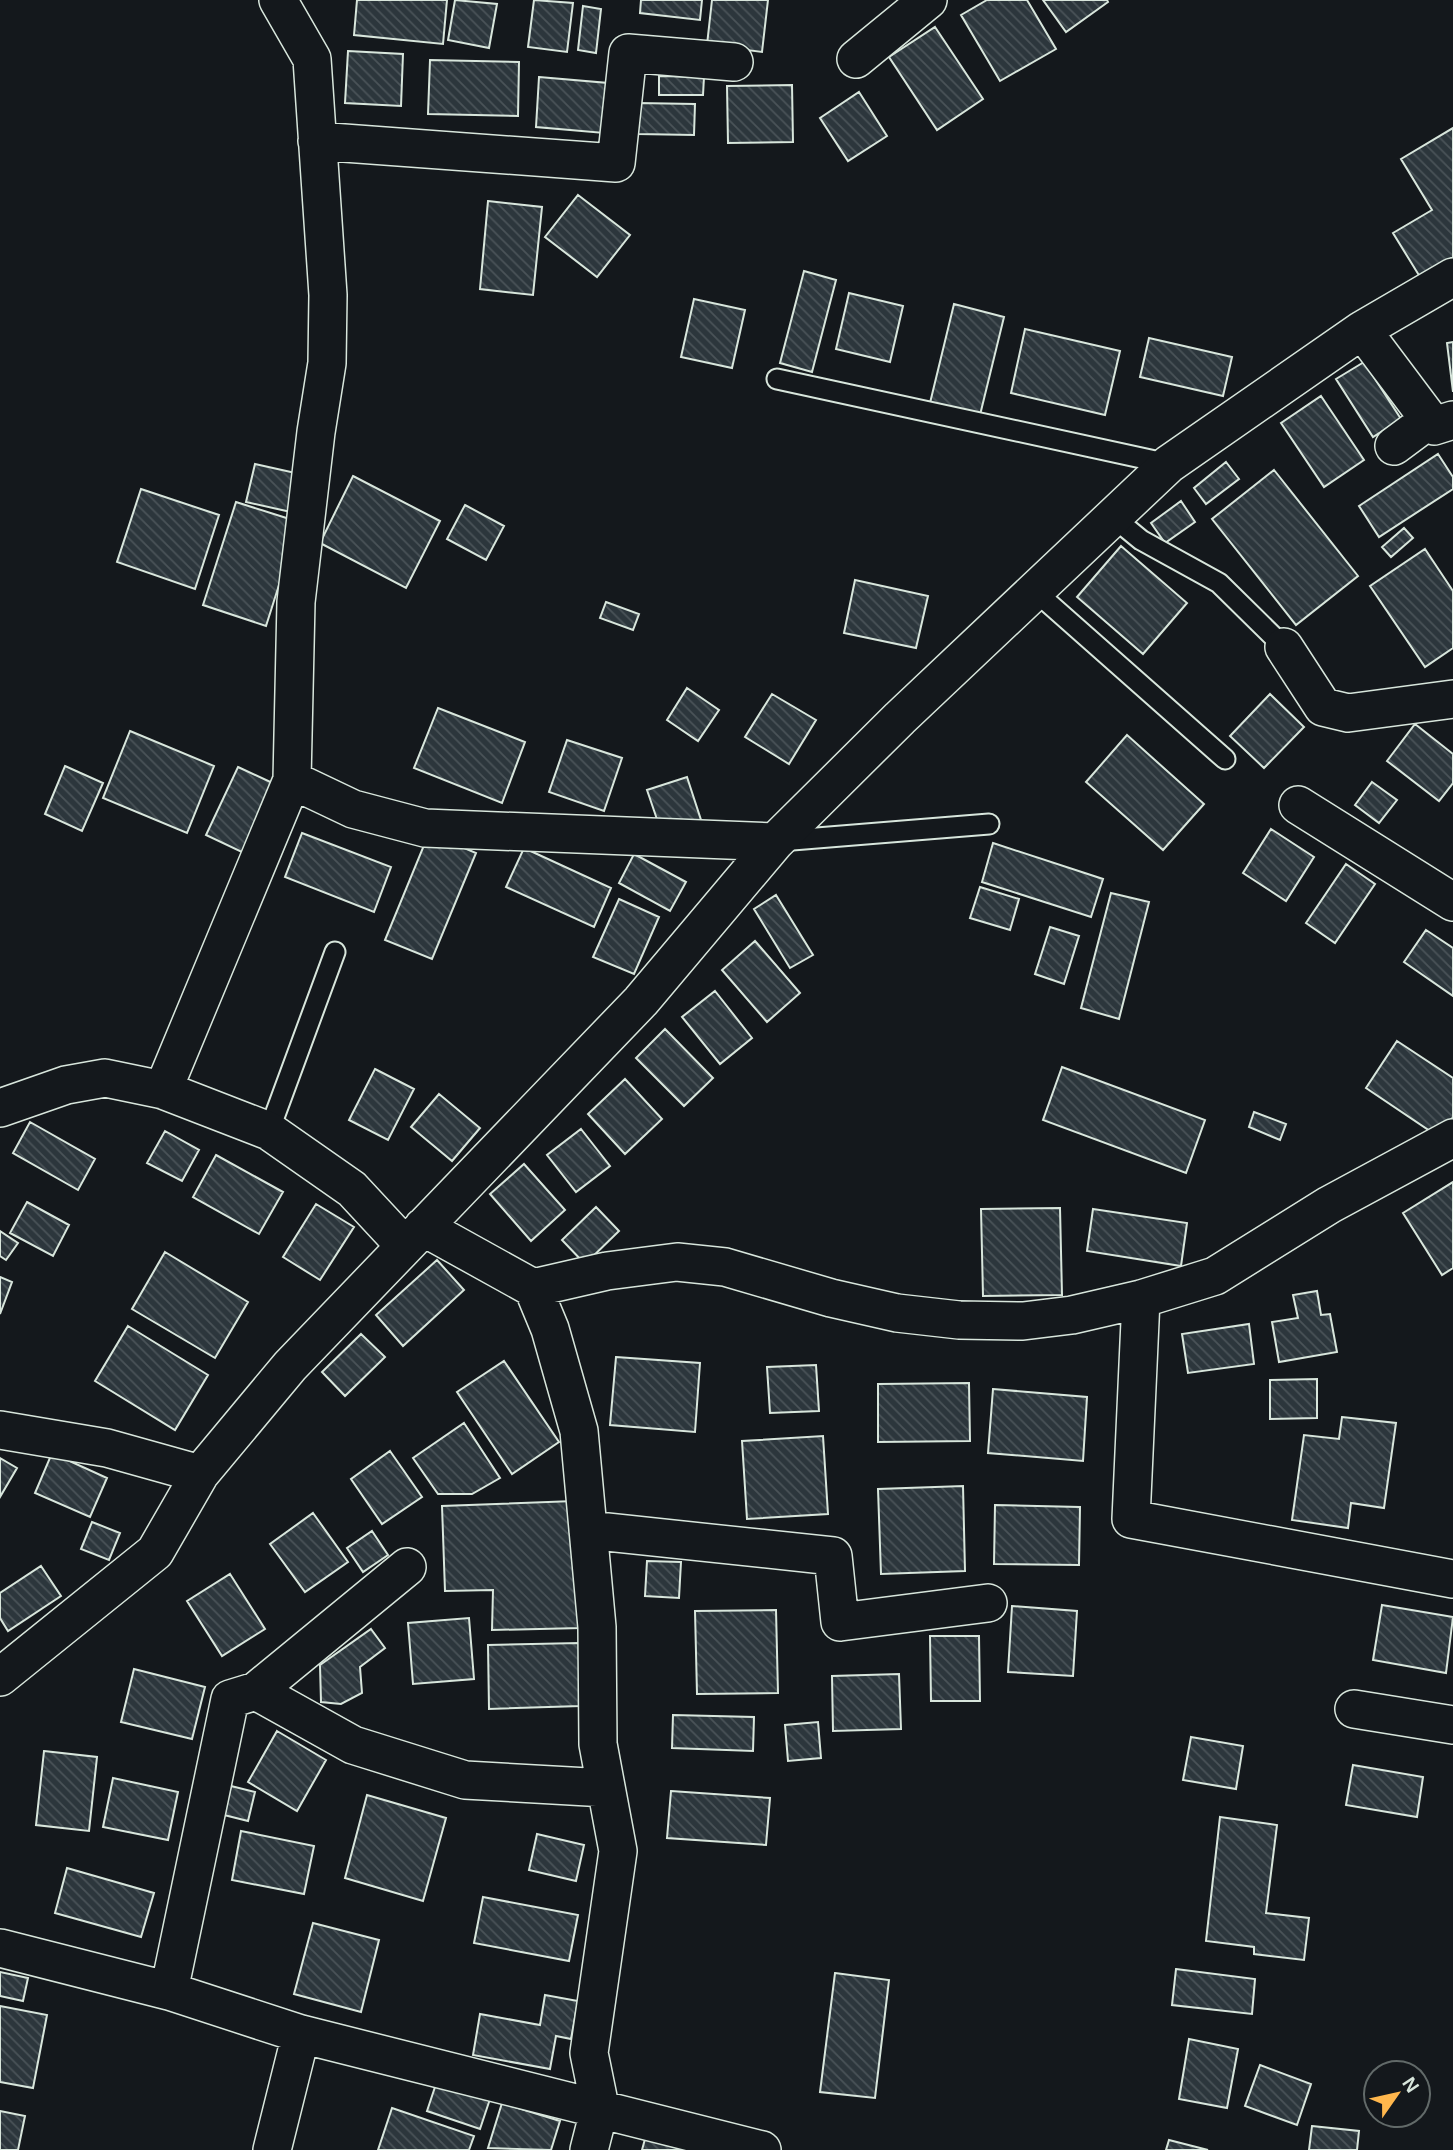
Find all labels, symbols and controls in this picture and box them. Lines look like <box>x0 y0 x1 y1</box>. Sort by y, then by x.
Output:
north arrow <box>1362 2059 1432 2129</box>
text: N <box>1398 2073 1423 2096</box>

